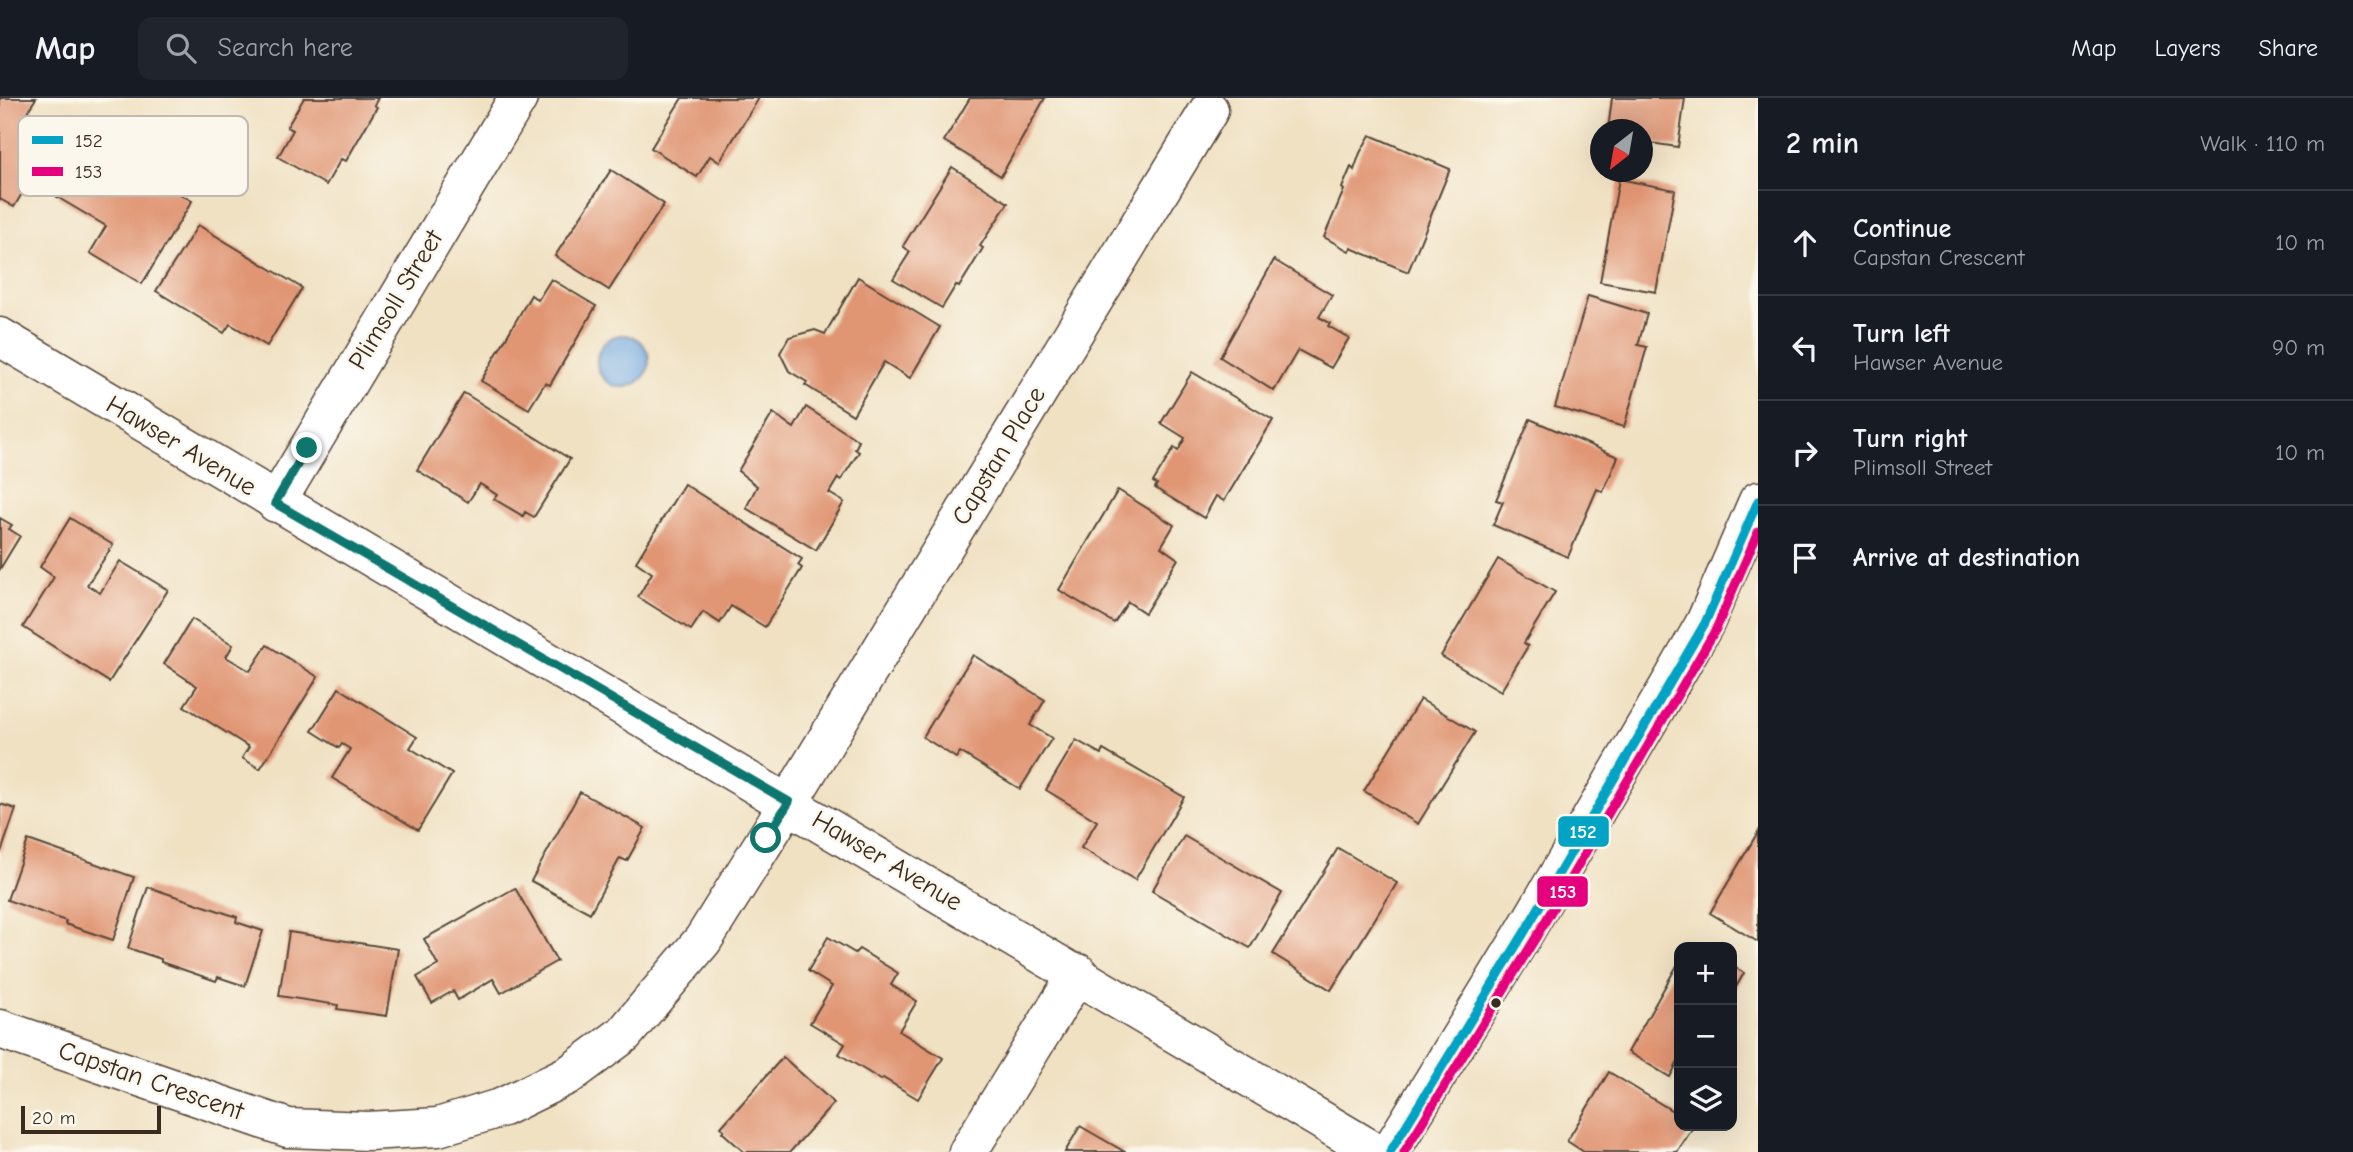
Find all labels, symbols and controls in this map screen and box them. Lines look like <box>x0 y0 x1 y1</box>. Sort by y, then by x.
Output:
search box <box>138 17 628 80</box>
text: Map <box>35 29 96 67</box>
icon: search <box>162 29 200 67</box>
text: Search here <box>218 33 353 63</box>
text: Map <box>2071 34 2117 62</box>
text: Layers <box>2155 34 2220 62</box>
text: Share <box>2258 34 2318 62</box>
legend <box>18 116 248 196</box>
north arrow <box>1590 119 1653 182</box>
text: 2 min <box>1786 126 1859 161</box>
text: 152 <box>75 130 103 152</box>
text: Walk · 110 m <box>2200 130 2325 157</box>
text: 153 <box>75 161 102 183</box>
text: Continue <box>1853 214 1951 244</box>
street label: Plimsoll Street <box>343 224 450 375</box>
icon: ahead <box>1786 224 1824 262</box>
text: 10 m <box>2275 229 2325 256</box>
text: Capstan Crescent <box>1853 244 2025 271</box>
text: Turn left <box>1853 319 1950 349</box>
icon: left <box>1786 329 1824 367</box>
text: 90 m <box>2272 334 2325 361</box>
text: Hawser Avenue <box>1853 349 2003 376</box>
street label: Capstan Place <box>946 381 1052 531</box>
street label: Hawser Avenue <box>101 389 261 503</box>
text: Turn right <box>1853 424 1967 454</box>
route end <box>291 432 322 463</box>
icon: right <box>1786 434 1824 472</box>
text: 10 m <box>2275 439 2325 466</box>
text: Plimsoll Street <box>1853 454 1992 481</box>
icon: arrive <box>1786 539 1824 577</box>
text: Arrive at destination <box>1853 543 2080 573</box>
street label: Hawser Avenue <box>807 804 967 918</box>
line badge: 152 <box>1557 815 1610 848</box>
text: 152 <box>1569 821 1597 843</box>
route start <box>750 822 781 853</box>
line badge: 153 <box>1536 875 1589 908</box>
text: 153 <box>1550 881 1576 903</box>
map controls <box>1674 942 1737 1131</box>
button: + <box>1674 942 1737 1005</box>
unlabelled marker <box>1489 996 1503 1010</box>
button: − <box>1674 1005 1737 1068</box>
street label: Capstan Crescent <box>54 1035 249 1127</box>
button: layers <box>1674 1068 1737 1131</box>
scale bar <box>21 1103 161 1135</box>
text: 20 m <box>32 1107 76 1129</box>

